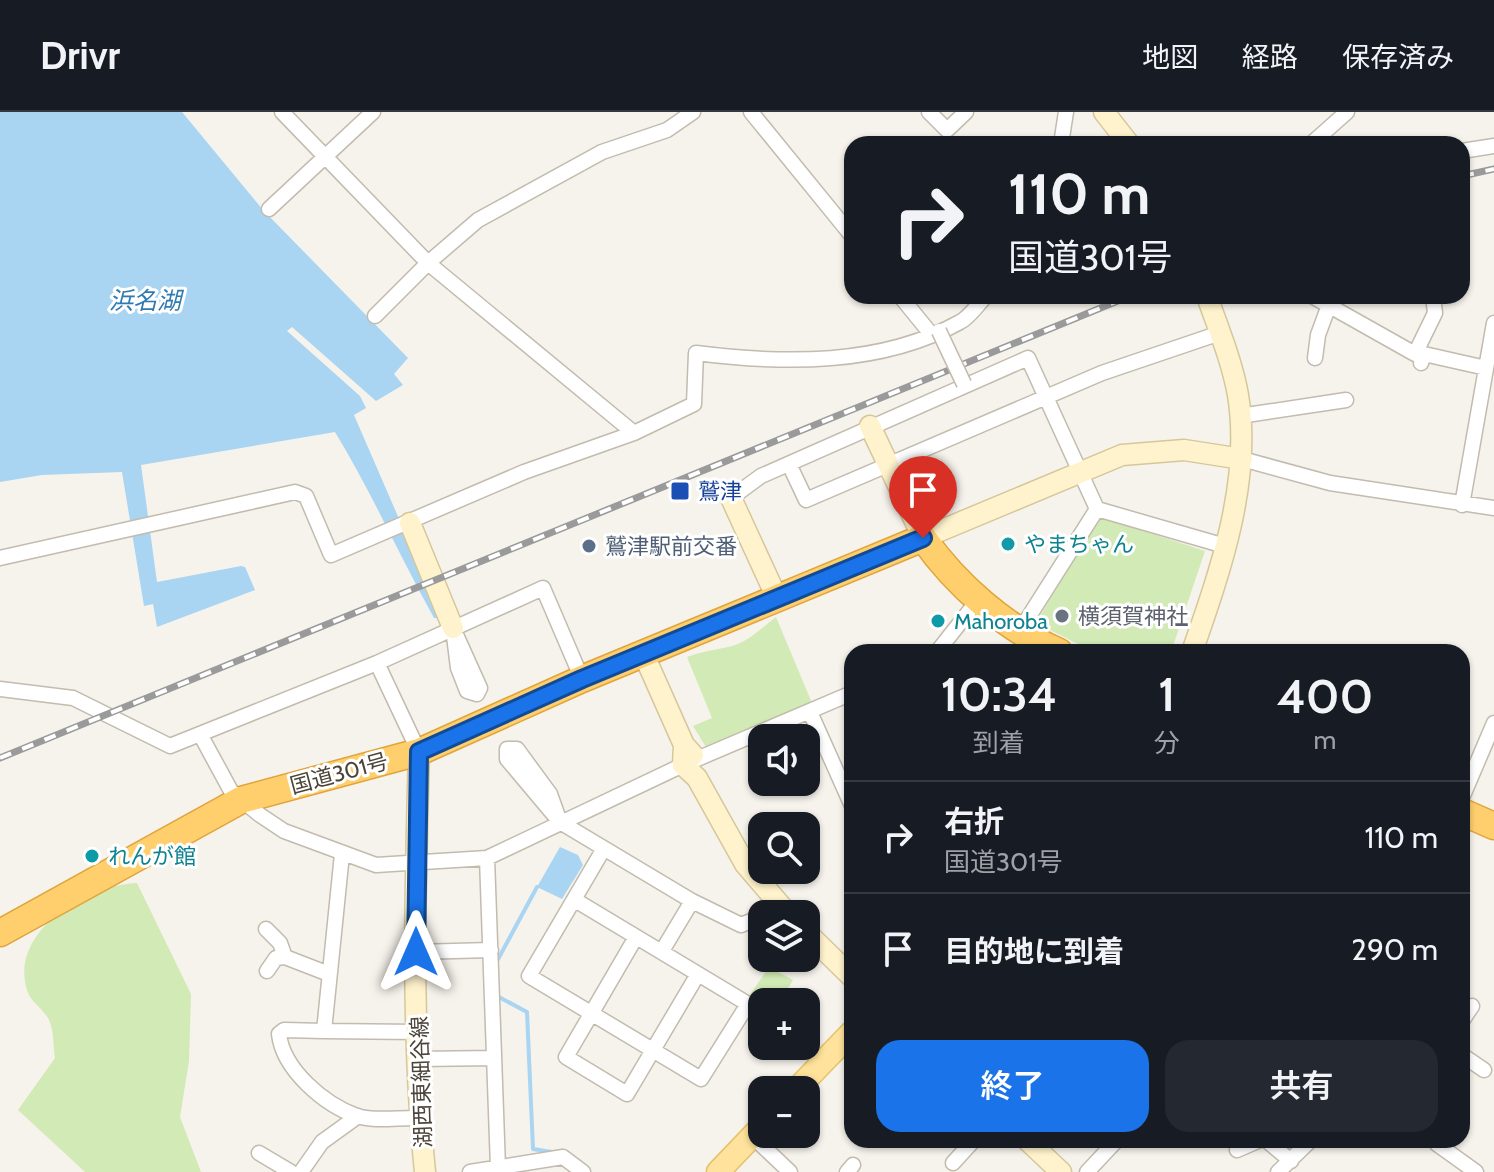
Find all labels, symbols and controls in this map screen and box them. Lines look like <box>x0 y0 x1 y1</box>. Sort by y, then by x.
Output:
text: Drivr <box>40 32 120 79</box>
text: 地図 <box>1142 40 1198 74</box>
text: 経路 <box>1242 40 1298 74</box>
text: 保存済み <box>1342 40 1454 74</box>
text: 110 m <box>1008 160 1150 228</box>
icon: right <box>876 168 980 272</box>
text: 国道301号 <box>1008 235 1172 279</box>
water label: 浜名湖 <box>109 286 185 315</box>
pin <box>889 456 957 538</box>
icon: arrive <box>901 468 945 512</box>
place label: 鷲津 <box>698 478 742 505</box>
marker: 鷲津 <box>669 480 691 502</box>
place label: やまちゃん <box>1024 531 1134 558</box>
place label: 鷲津駅前交番 <box>605 533 737 560</box>
marker: やまちゃん <box>999 535 1017 553</box>
marker: 鷲津駅前交番 <box>580 537 598 555</box>
place label: 横須賀神社 <box>1078 603 1188 630</box>
marker: 横須賀神社 <box>1053 607 1071 625</box>
place label: Mahoroba <box>954 608 1048 635</box>
marker: Mahoroba <box>929 612 947 630</box>
text: 10:34 <box>941 665 1057 723</box>
text: 1 <box>1158 665 1175 723</box>
text: 400 <box>1277 667 1373 725</box>
map controls <box>748 724 820 1148</box>
button: sound <box>748 724 820 796</box>
text: m <box>1313 724 1336 756</box>
text: 到着 <box>973 727 1025 759</box>
text: 分 <box>1154 727 1180 759</box>
street label: 国道301号 <box>287 747 391 800</box>
text: 右折 <box>944 803 1004 840</box>
button: search <box>748 812 820 884</box>
icon: right <box>876 815 920 859</box>
text: 110 m <box>1364 819 1438 856</box>
place label: れんが館 <box>108 843 196 870</box>
text: 国道301号 <box>944 846 1063 878</box>
marker: れんが館 <box>83 847 101 865</box>
button: layers <box>748 900 820 972</box>
position arrow <box>374 910 458 994</box>
icon: arrive <box>876 927 920 971</box>
text: 290 m <box>1351 931 1438 968</box>
text: 目的地に到着 <box>944 933 1124 970</box>
button: + <box>748 988 820 1060</box>
street label: 湖西東細谷線 <box>406 1016 437 1148</box>
button: 終了 <box>876 1040 1149 1132</box>
button: 共有 <box>1165 1040 1438 1132</box>
button: − <box>748 1076 820 1148</box>

